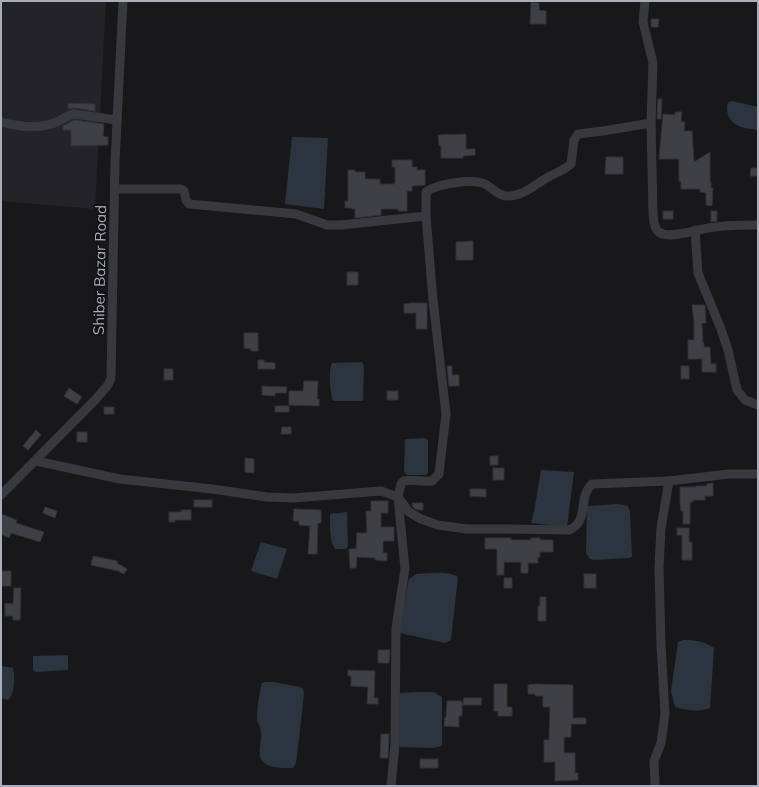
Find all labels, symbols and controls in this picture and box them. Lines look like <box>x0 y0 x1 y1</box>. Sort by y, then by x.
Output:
street label: Shiber Bazar Road <box>89 205 110 335</box>

